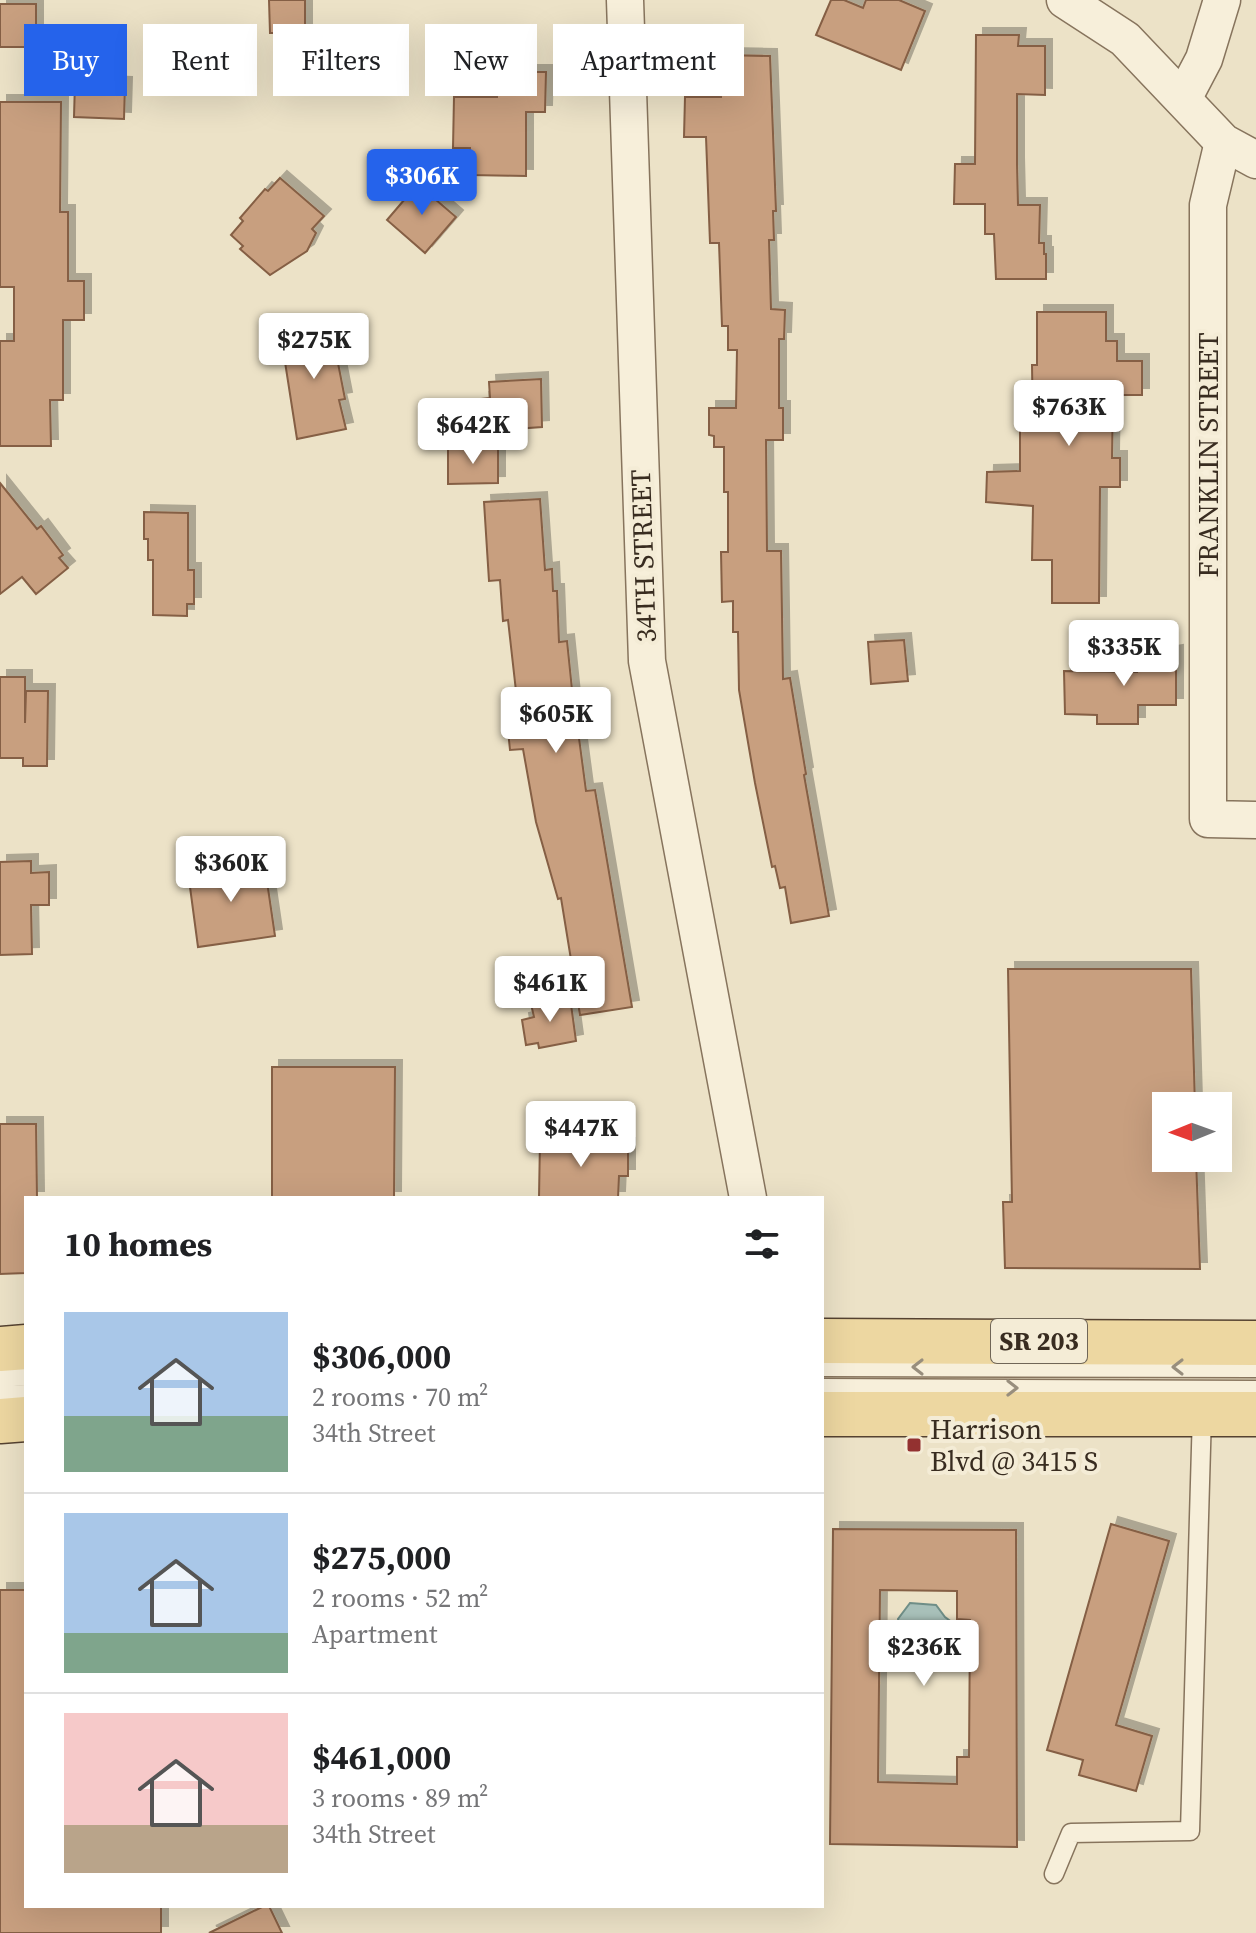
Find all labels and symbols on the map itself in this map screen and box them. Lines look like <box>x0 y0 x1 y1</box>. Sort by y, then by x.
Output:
pin: $306K <box>366 149 478 217</box>
pin: $275K <box>258 313 370 381</box>
street label: FRANKLIN STREET <box>1189 332 1227 578</box>
pin: $763K <box>1013 380 1125 448</box>
pin: $642K <box>417 398 529 466</box>
street label: 34TH STREET <box>621 469 665 643</box>
pin: $335K <box>1068 620 1180 688</box>
pin: $605K <box>500 687 612 755</box>
pin: $360K <box>175 836 287 904</box>
pin: $461K <box>494 956 606 1024</box>
north arrow <box>1152 1092 1232 1172</box>
pin: $447K <box>525 1101 637 1169</box>
road number: SR 203 <box>991 1319 1087 1363</box>
one-way arrow <box>911 1358 924 1376</box>
one-way arrow <box>1171 1358 1184 1376</box>
one-way arrow <box>1006 1380 1019 1397</box>
place label: Harrison Blvd @ 3415 S <box>930 1410 1098 1480</box>
marker: Harrison Blvd @ 3415 S <box>905 1436 923 1454</box>
pin: $236K <box>868 1620 980 1688</box>

